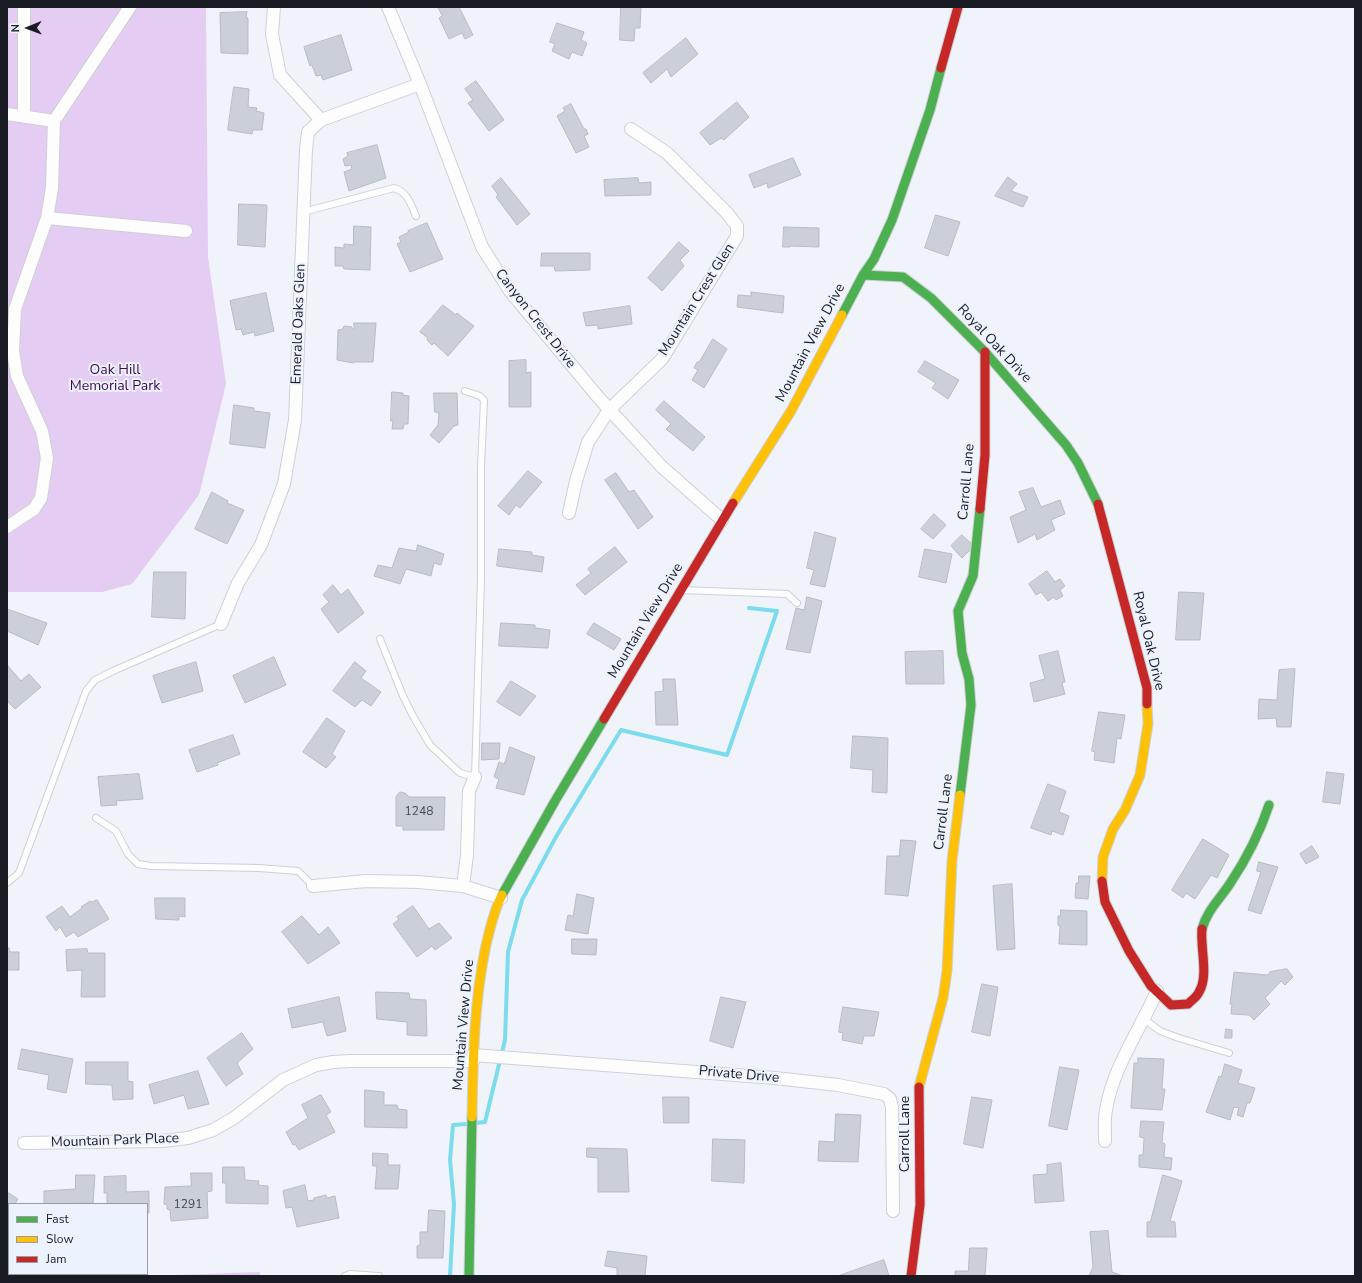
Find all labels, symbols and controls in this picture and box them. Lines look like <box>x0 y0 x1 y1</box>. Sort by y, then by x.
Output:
north arrow <box>8 8 48 48</box>
text: N <box>8 24 23 32</box>
street label: Mountain Crest Glen <box>656 241 738 359</box>
street label: Emerald Oaks Glen <box>288 263 310 385</box>
street label: Canyon Crest Drive <box>491 266 579 372</box>
street label: Mountain View Drive <box>773 281 849 405</box>
street label: Royal Oak Drive <box>953 301 1035 387</box>
park label: Oak Hill Memorial Park <box>70 363 160 396</box>
street label: Carroll Lane <box>955 443 979 521</box>
street label: Mountain View Drive <box>605 560 687 682</box>
street label: Royal Oak Drive <box>1128 590 1168 692</box>
street label: Carroll Lane <box>931 773 957 851</box>
house number: 1248 <box>405 805 433 819</box>
street label: Mountain View Drive <box>450 959 478 1091</box>
street label: Private Drive <box>698 1063 780 1087</box>
street label: Carroll Lane <box>898 1096 914 1172</box>
street label: Mountain Park Place <box>51 1130 179 1152</box>
house number: 1291 <box>174 1198 202 1212</box>
legend <box>8 1203 148 1275</box>
text: Fast <box>46 1211 69 1227</box>
text: Slow <box>46 1231 74 1247</box>
text: Jam <box>46 1251 67 1267</box>

